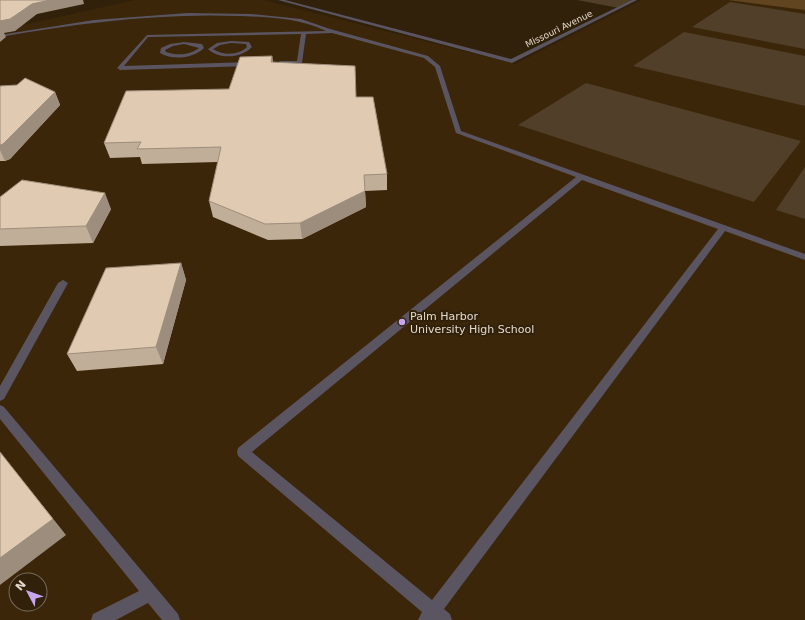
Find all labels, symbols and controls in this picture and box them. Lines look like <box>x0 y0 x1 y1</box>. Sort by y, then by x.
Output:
street label: Missouri Avenue <box>524 8 595 50</box>
place label: Palm Harbor University High School <box>410 310 534 336</box>
marker: Palm Harbor University High School <box>397 317 407 327</box>
north arrow <box>8 572 48 612</box>
text: N <box>13 578 29 594</box>

